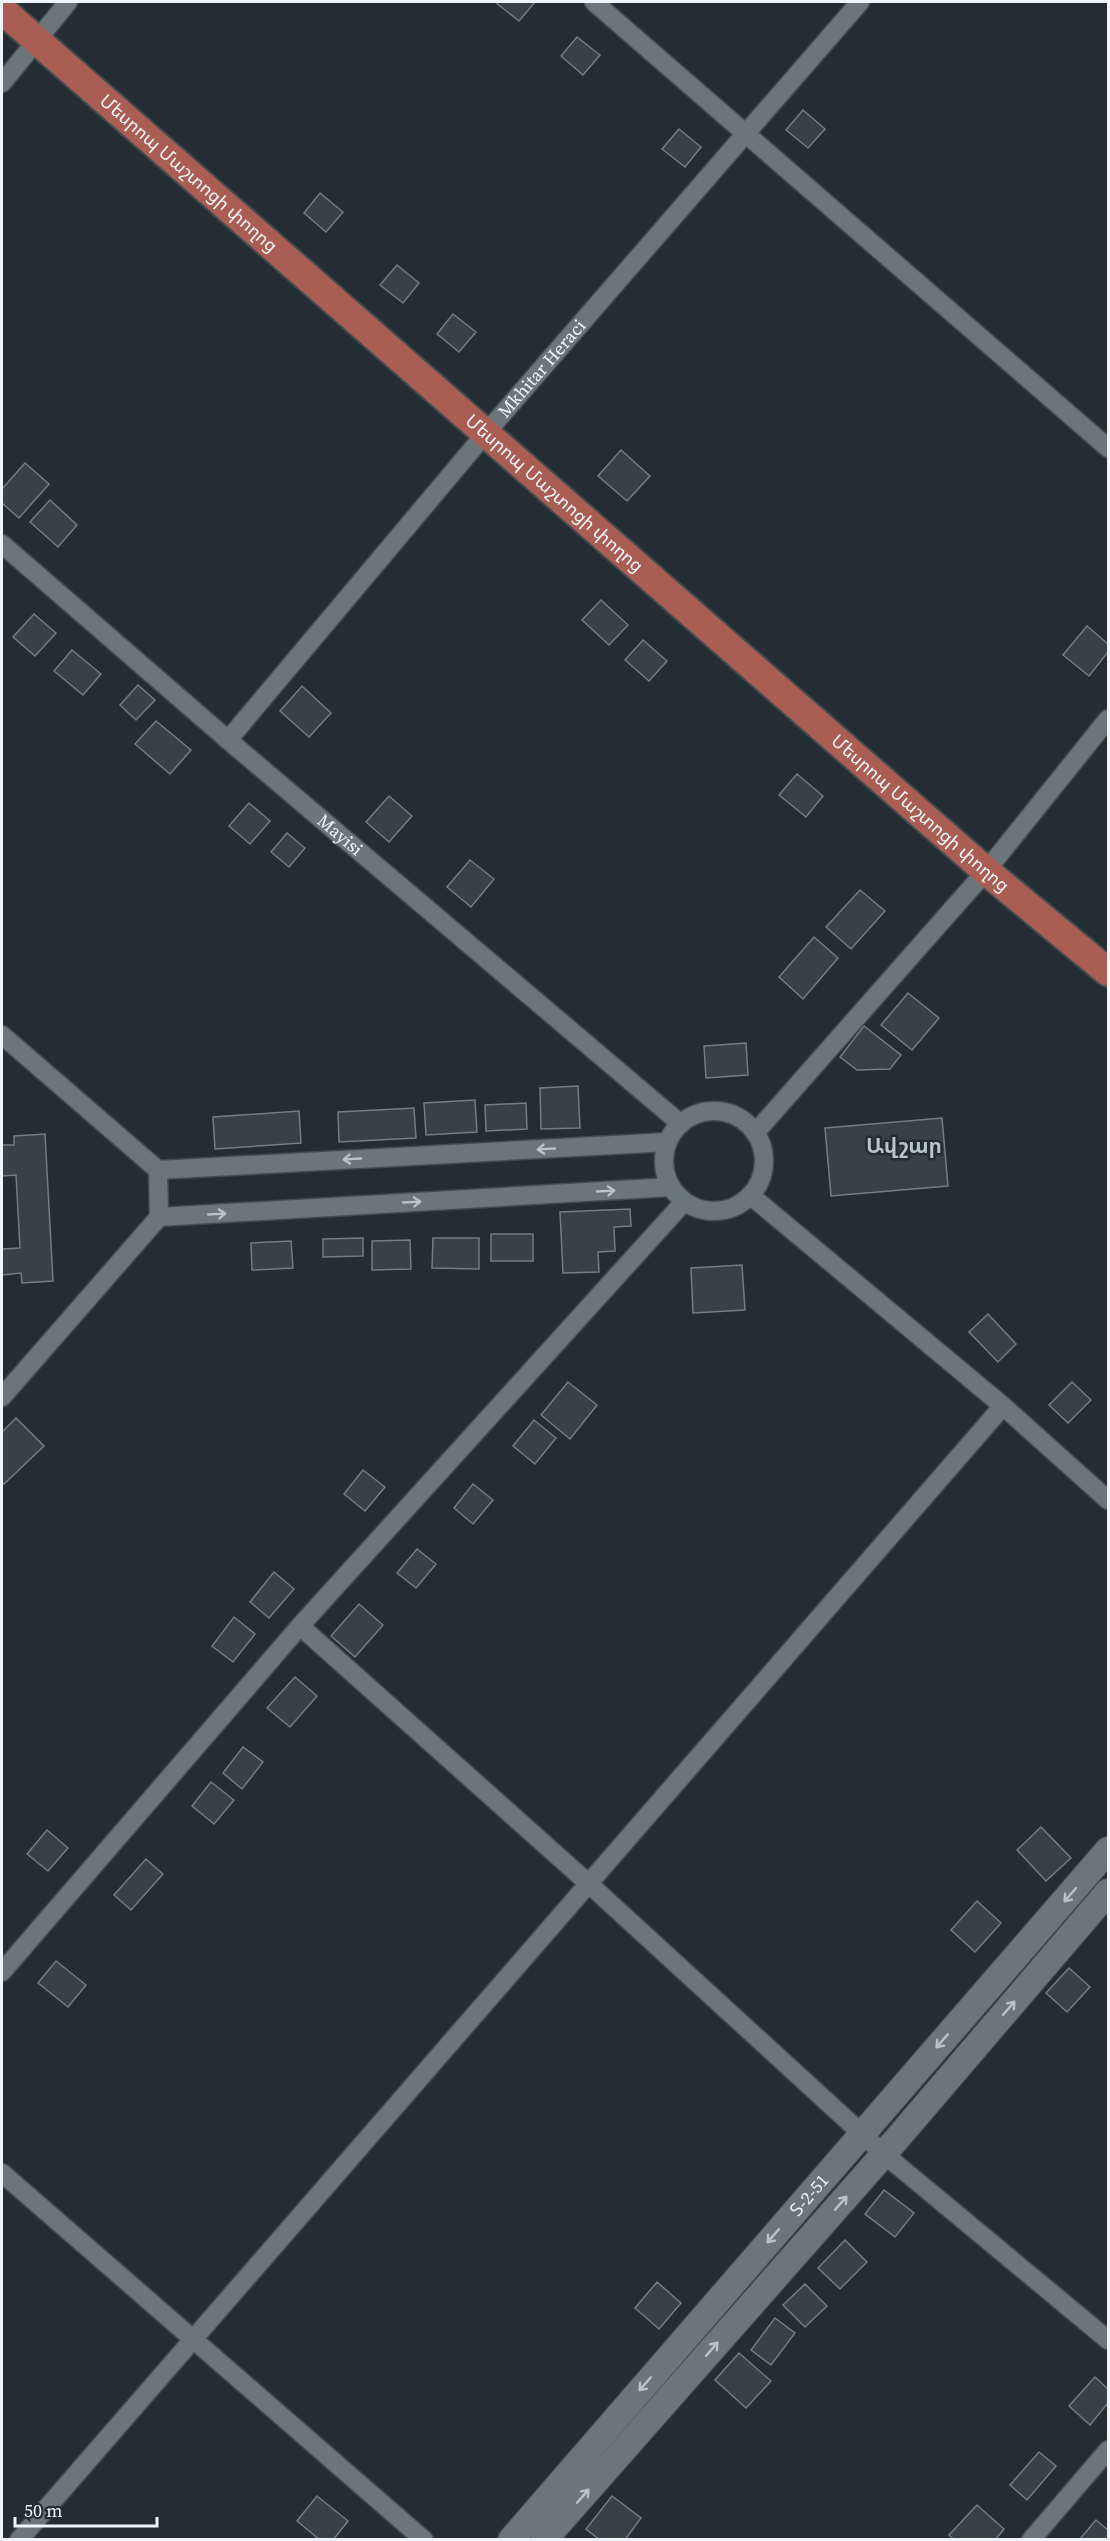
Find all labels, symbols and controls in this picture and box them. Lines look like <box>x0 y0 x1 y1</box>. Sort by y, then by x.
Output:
street label: Մեսրոպ Մաշտոցի փողոց <box>95 88 283 258</box>
street label: Mkhitar Heraci <box>492 314 591 423</box>
street label: Մեսրոպ Մաշտոցի փողոց <box>460 408 649 578</box>
street label: Մեսրոպ Մաշտոցի փողոց <box>826 728 1015 897</box>
street label: Mayisi <box>312 808 369 861</box>
district label: Ավշար <box>866 1131 942 1160</box>
one-way arrow <box>537 1143 557 1154</box>
one-way arrow <box>342 1154 362 1165</box>
one-way arrow <box>596 1185 616 1196</box>
one-way arrow <box>401 1197 421 1208</box>
one-way arrow <box>207 1208 226 1219</box>
one-way arrow <box>1063 1887 1077 1902</box>
one-way arrow <box>1003 2000 1016 2016</box>
one-way arrow <box>935 2034 949 2049</box>
street label: Տ-2-51 <box>784 2168 834 2221</box>
one-way arrow <box>834 2196 848 2211</box>
one-way arrow <box>766 2228 779 2244</box>
one-way arrow <box>705 2342 719 2357</box>
one-way arrow <box>638 2376 652 2391</box>
one-way arrow <box>576 2489 590 2504</box>
scale bar <box>15 2490 158 2528</box>
text: 50 m <box>24 2498 62 2523</box>

